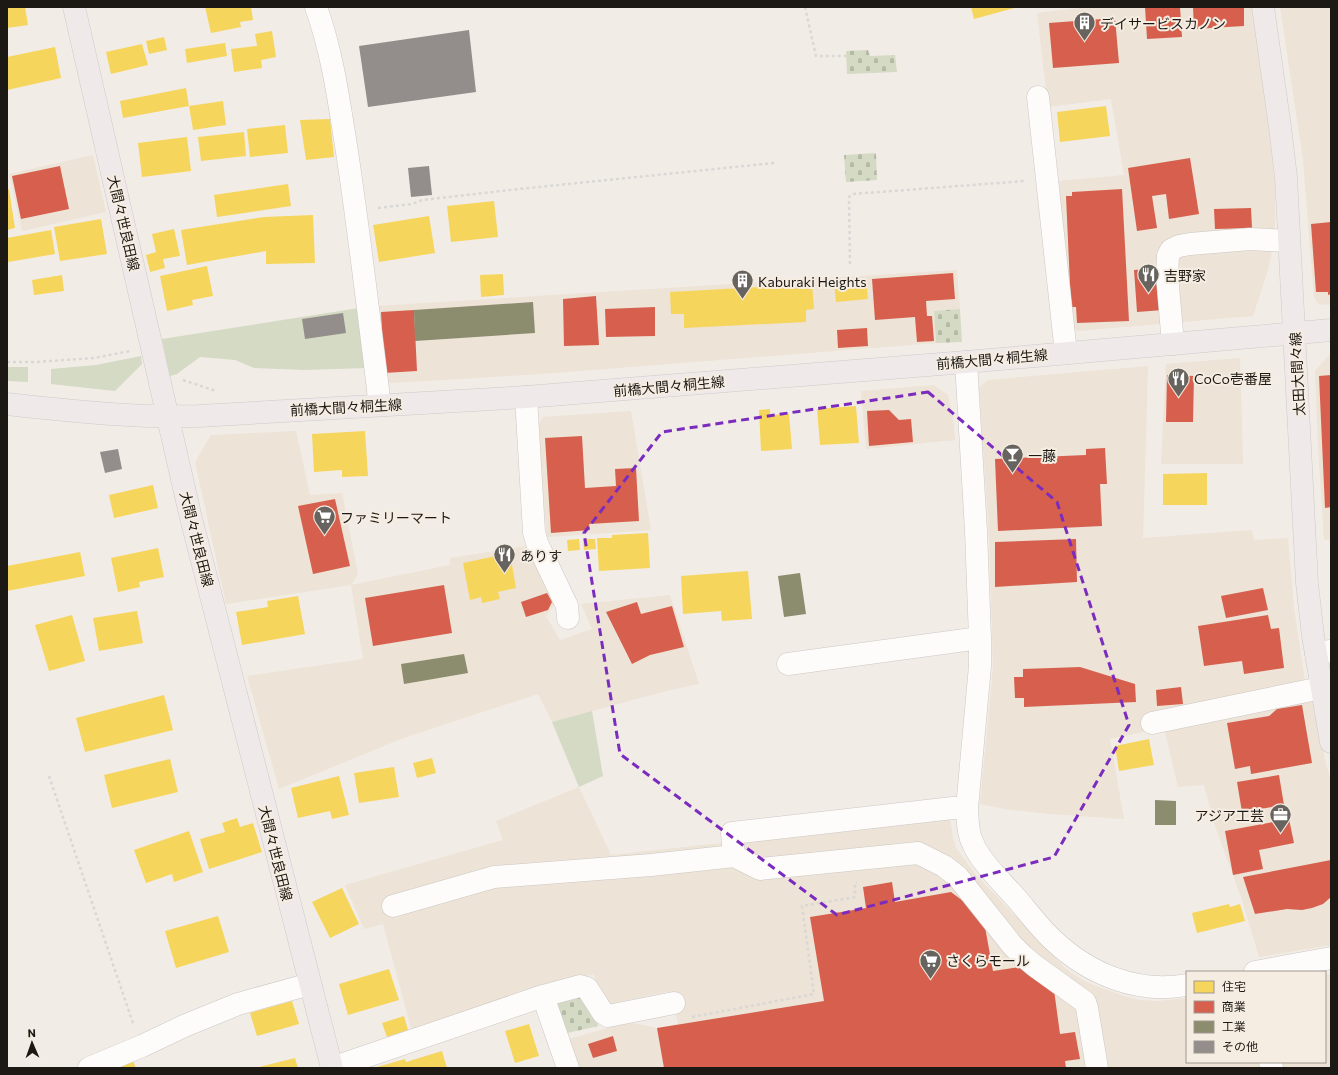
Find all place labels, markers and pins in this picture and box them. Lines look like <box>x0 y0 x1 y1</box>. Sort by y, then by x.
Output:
building icon: デイサービスカノン <box>1071 10 1097 43</box>
place label: デイサービスカノン <box>1100 15 1226 32</box>
restaurant icon: 吉野家 <box>1136 262 1162 295</box>
place label: 吉野家 <box>1164 267 1206 284</box>
building icon: Kaburaki Heights <box>729 268 755 301</box>
place label: Kaburaki Heights <box>758 273 867 290</box>
restaurant icon: CoCo壱番屋 <box>1165 365 1191 398</box>
place label: CoCo壱番屋 <box>1194 370 1272 387</box>
bar icon: 一藤 <box>1000 442 1026 475</box>
place label: 一藤 <box>1028 447 1056 464</box>
supermarket icon: ファミリーマート <box>311 504 337 537</box>
place label: ファミリーマート <box>340 509 452 526</box>
restaurant icon: ありす <box>492 542 518 575</box>
place label: ありす <box>520 547 562 564</box>
office icon: アジア工芸 <box>1267 802 1293 835</box>
place label: アジア工芸 <box>1195 807 1264 824</box>
supermarket icon: さくらモール <box>917 947 943 980</box>
place label: さくらモール <box>946 952 1030 969</box>

